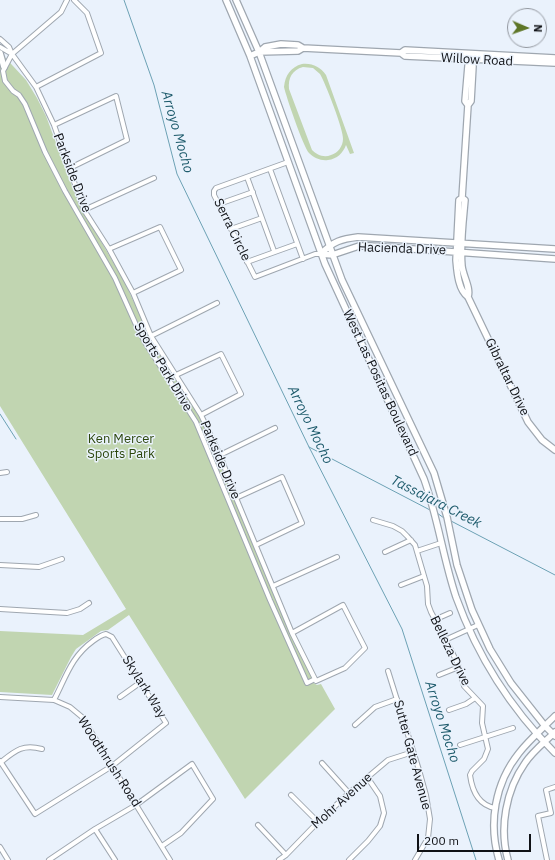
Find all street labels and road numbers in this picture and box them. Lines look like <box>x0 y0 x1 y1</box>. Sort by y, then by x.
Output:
street label: Willow Road <box>441 50 513 70</box>
street label: Parkside Drive <box>50 131 94 215</box>
street label: Serra Circle <box>210 196 254 264</box>
street label: Hacienda Drive <box>358 240 446 258</box>
street label: West Las Positas Boulevard <box>339 307 421 459</box>
street label: Sports Park Drive <box>130 320 196 414</box>
street label: Gibraltar Drive <box>481 336 533 418</box>
street label: Parkside Drive <box>196 418 244 502</box>
street label: Belleza Drive <box>426 613 474 689</box>
street label: Skylark Way <box>119 653 169 721</box>
street label: Sutter Gate Avenue <box>390 698 434 812</box>
street label: Woodthrush Road <box>74 714 144 810</box>
street label: Mohr Avenue <box>308 770 376 832</box>

